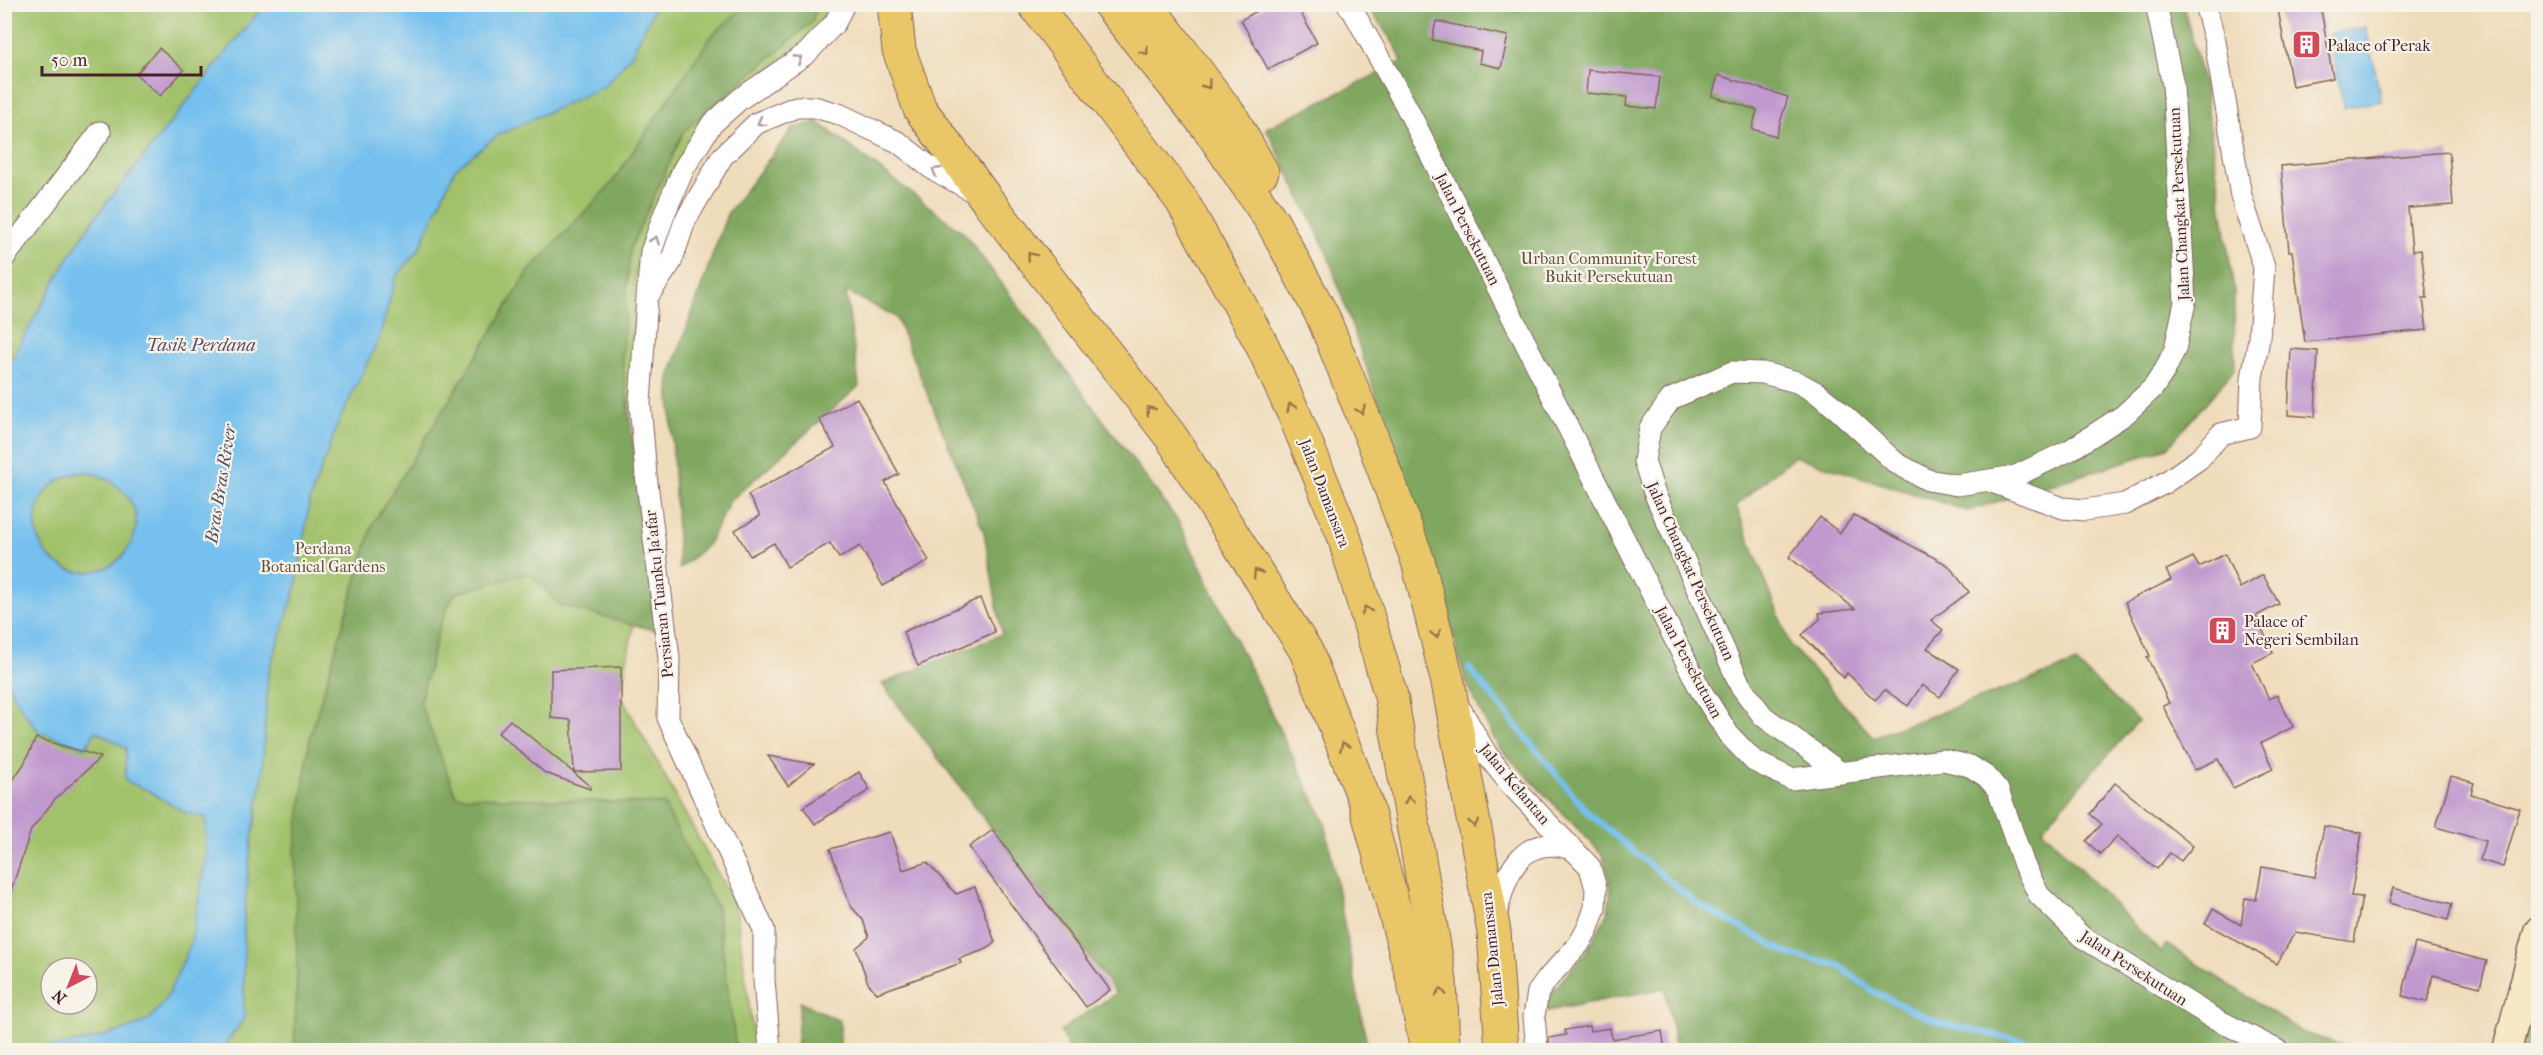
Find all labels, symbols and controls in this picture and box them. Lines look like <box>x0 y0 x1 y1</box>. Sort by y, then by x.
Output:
building icon: Palace of Perak <box>2290 29 2322 61</box>
place label: Palace of Perak <box>2327 36 2431 55</box>
scale bar <box>42 39 201 77</box>
one-way arrow <box>1138 44 1149 55</box>
text: 50 m <box>51 50 88 71</box>
one-way arrow <box>791 56 802 67</box>
one-way arrow <box>1199 78 1210 89</box>
street label: Jalan Changkat Persekutuan <box>2164 106 2194 303</box>
one-way arrow <box>757 115 767 126</box>
one-way arrow <box>932 166 942 178</box>
street label: Jalan Persekutuan <box>1430 168 1505 289</box>
one-way arrow <box>648 235 661 246</box>
park label: Urban Community Forest Bukit Persekutuan <box>1521 249 1697 286</box>
one-way arrow <box>1027 251 1038 262</box>
water label: Tasik Perdana <box>146 335 256 356</box>
one-way arrow <box>1287 403 1299 414</box>
one-way arrow <box>1354 404 1367 415</box>
one-way arrow <box>1147 405 1158 416</box>
water label: Bras Bras River <box>201 421 241 546</box>
street label: Jalan Damansara <box>1295 434 1355 551</box>
street label: Jalan Changkat Persekutuan <box>1642 477 1739 664</box>
street label: Persiaran Tuanku Ja'afar <box>641 509 677 679</box>
park label: Perdana Botanical Gardens <box>261 539 386 576</box>
one-way arrow <box>1253 569 1264 580</box>
street label: Jalan Persekutuan <box>1651 601 1727 722</box>
one-way arrow <box>1361 605 1373 616</box>
place label: Palace of Negeri Sembilan <box>2244 612 2359 649</box>
building icon: Palace of Negeri Sembilan <box>2207 614 2239 646</box>
one-way arrow <box>1429 629 1442 639</box>
street label: Jalan Kelantan <box>1474 738 1555 829</box>
one-way arrow <box>1339 742 1351 753</box>
one-way arrow <box>1403 795 1415 804</box>
one-way arrow <box>1467 817 1480 827</box>
street label: Jalan Damansara <box>1476 890 1508 1009</box>
street label: Jalan Persekutuan <box>2075 925 2192 1010</box>
north arrow <box>39 956 99 1016</box>
text: N <box>48 985 70 1008</box>
one-way arrow <box>1434 988 1447 997</box>

